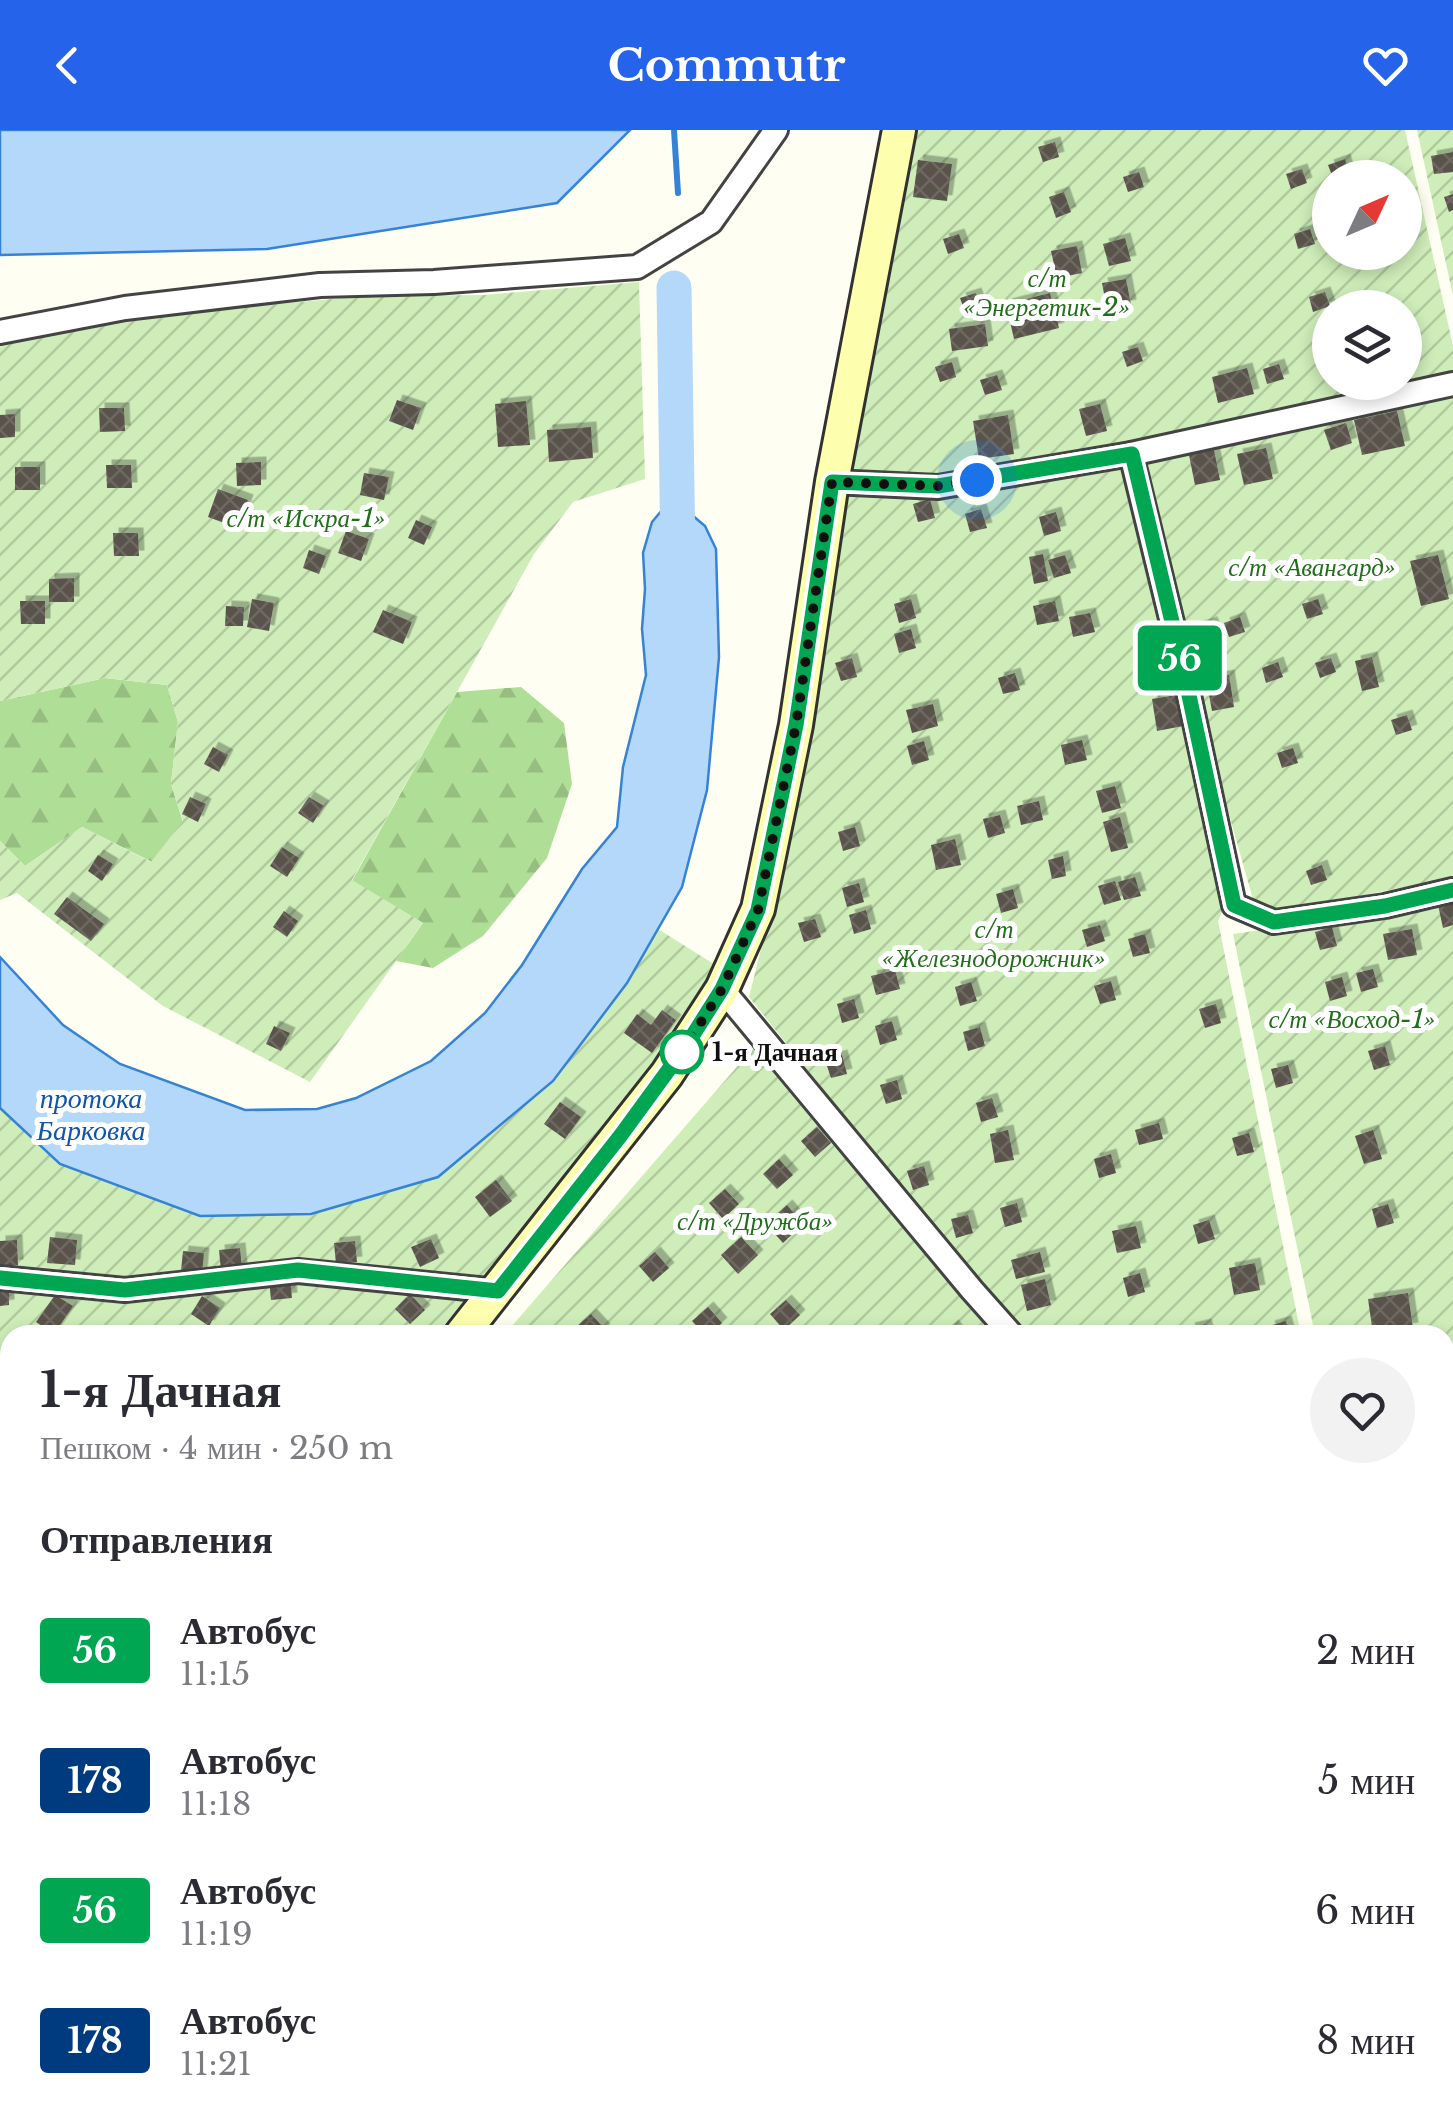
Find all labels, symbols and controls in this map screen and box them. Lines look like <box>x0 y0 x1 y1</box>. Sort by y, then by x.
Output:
text: Commutr <box>608 37 845 93</box>
icon: back <box>40 38 95 93</box>
icon: heart <box>1358 38 1413 93</box>
north arrow <box>1312 160 1422 270</box>
map controls <box>1312 160 1422 400</box>
park label: с/т «Энергетик-2» <box>964 263 1130 323</box>
button: layers <box>1312 290 1422 400</box>
your location <box>952 455 1002 505</box>
park label: с/т «Искра-1» <box>227 503 386 534</box>
park label: с/т «Авангард» <box>1228 552 1396 583</box>
line badge: 56 <box>1135 626 1225 690</box>
text: 56 <box>1158 637 1202 680</box>
park label: с/т «Железнодорожник» <box>882 914 1106 974</box>
park label: с/т «Восход-1» <box>1269 1004 1435 1035</box>
marker: 1-я Дачная <box>661 1031 703 1073</box>
place label: 1-я Дачная <box>712 1037 838 1068</box>
water label: протока Барковка <box>35 1081 146 1148</box>
park label: с/т «Дружба» <box>677 1206 833 1237</box>
button: heart <box>1310 1358 1415 1463</box>
text: 1-я Дачная <box>40 1360 281 1420</box>
text: Пешком · 4 мин · 250 m <box>40 1428 393 1468</box>
text: Отправления <box>40 1516 273 1563</box>
text: Автобус <box>180 1607 316 1654</box>
text: 2 мин <box>1316 1627 1415 1674</box>
text: 56 <box>73 1629 117 1672</box>
text: 11:15 <box>180 1654 250 1694</box>
text: Автобус <box>180 1737 316 1784</box>
text: 5 мин <box>1318 1757 1415 1804</box>
text: 178 <box>67 1759 123 1802</box>
text: 11:18 <box>180 1784 251 1824</box>
text: Автобус <box>180 1867 316 1914</box>
text: 6 мин <box>1315 1887 1415 1934</box>
text: 56 <box>73 1889 117 1932</box>
text: 11:19 <box>180 1914 253 1954</box>
text: Автобус <box>180 1997 316 2044</box>
text: 8 мин <box>1316 2017 1415 2064</box>
text: 178 <box>67 2019 123 2062</box>
text: 11:21 <box>180 2044 252 2084</box>

